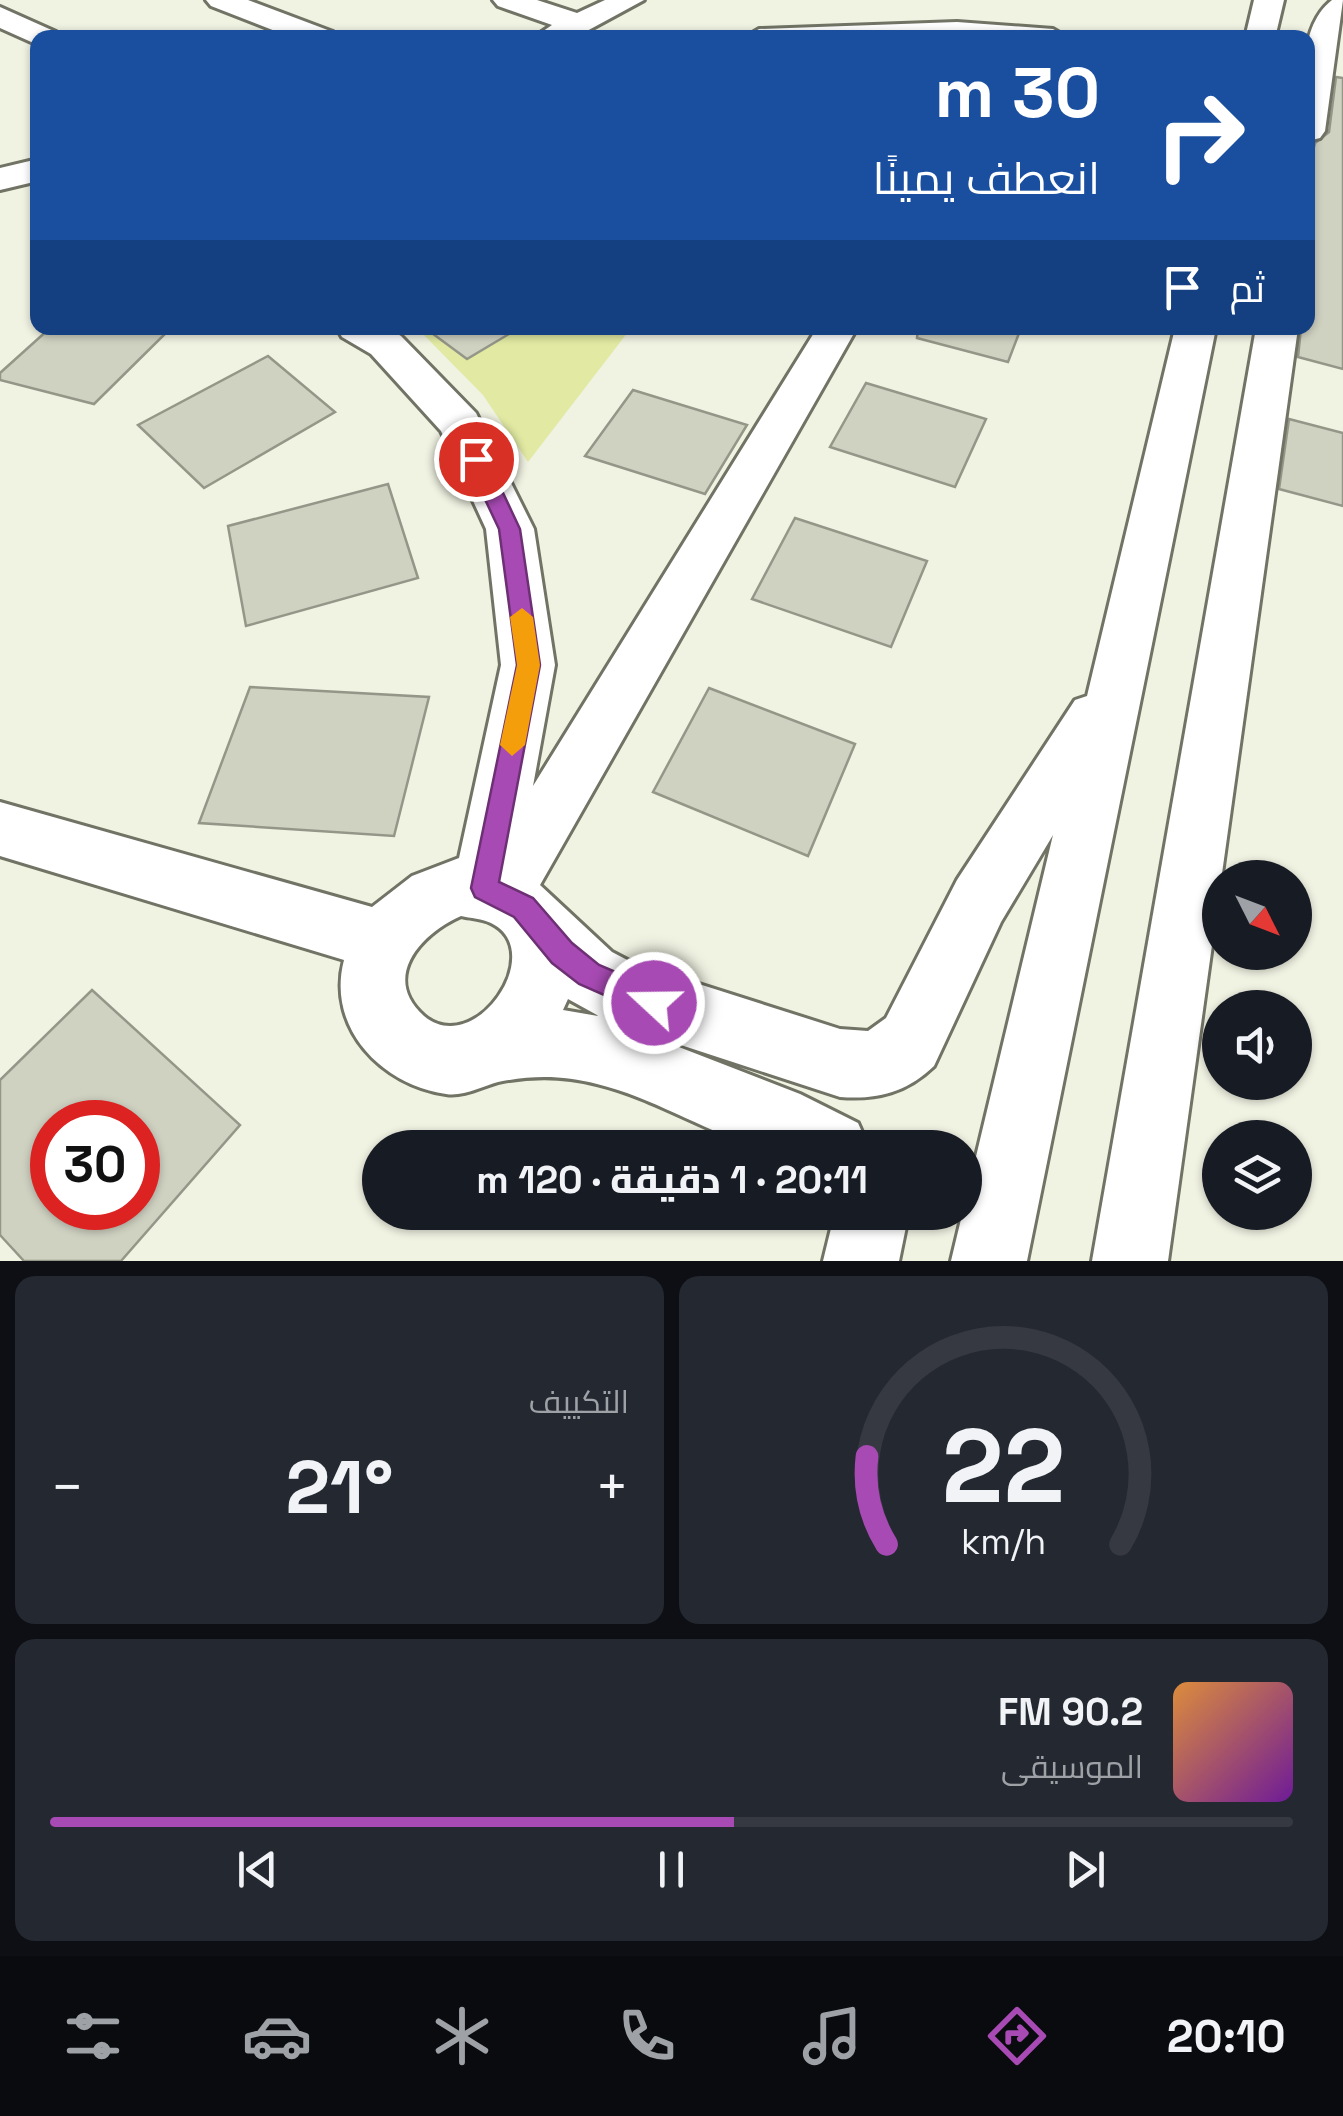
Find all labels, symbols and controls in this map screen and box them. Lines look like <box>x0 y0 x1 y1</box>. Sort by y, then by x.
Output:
text: 30 m <box>935 48 1100 137</box>
icon: right <box>1135 70 1265 200</box>
text: انعطف يمينًا <box>872 150 1100 207</box>
icon: arrive <box>1155 260 1210 315</box>
text: ثم <box>1230 265 1265 313</box>
pin <box>434 417 519 502</box>
icon: arrive <box>449 432 504 487</box>
north arrow <box>1202 860 1312 970</box>
map controls <box>1202 860 1312 1230</box>
position arrow <box>602 951 706 1055</box>
button: sound <box>1202 990 1312 1100</box>
speed limit sign: 30 <box>30 1100 160 1230</box>
button: layers <box>1202 1120 1312 1230</box>
text: 20:11 · 1 دقيقة · 120 m <box>476 1156 868 1204</box>
text: التكييف <box>529 1382 629 1422</box>
text: 22 <box>942 1400 1065 1532</box>
text: 21° <box>285 1439 394 1535</box>
text: − <box>50 1452 84 1522</box>
text: + <box>595 1452 629 1522</box>
text: km/h <box>961 1519 1046 1564</box>
text: 90.2 FM <box>998 1688 1143 1736</box>
text: الموسيقى <box>1001 1747 1143 1787</box>
icon: previous <box>230 1842 285 1897</box>
icon: pause <box>644 1842 699 1897</box>
icon: next <box>1058 1842 1113 1897</box>
icon: filters <box>58 2001 128 2071</box>
icon: car <box>242 2001 312 2071</box>
icon: climate <box>427 2001 497 2071</box>
icon: phone <box>612 2001 682 2071</box>
icon: music <box>797 2001 867 2071</box>
icon: directions <box>982 2001 1052 2071</box>
text: 20:10 <box>1167 2008 1286 2065</box>

